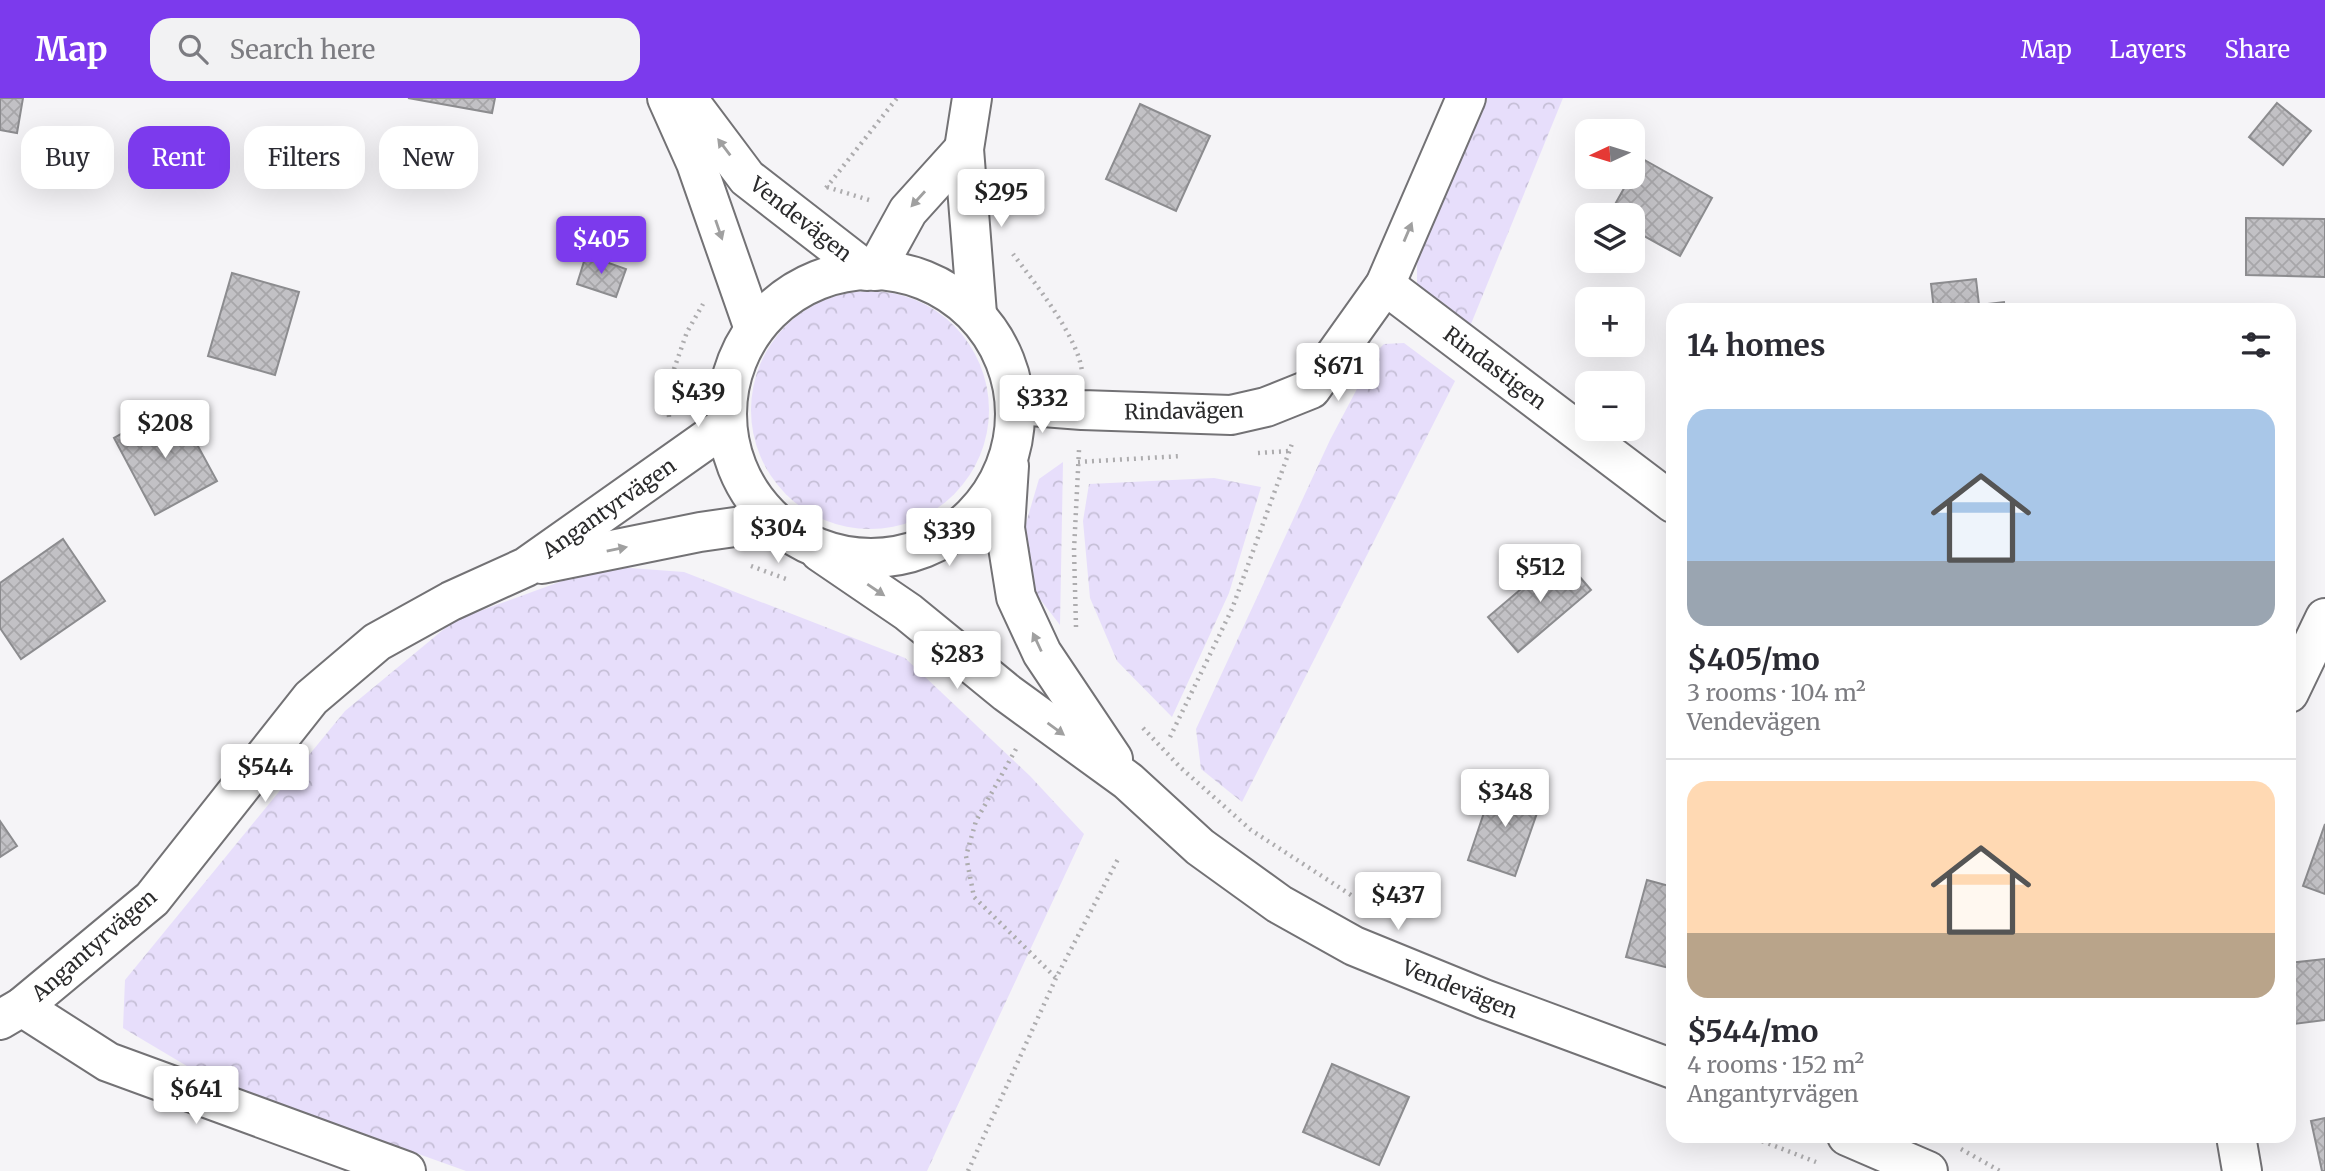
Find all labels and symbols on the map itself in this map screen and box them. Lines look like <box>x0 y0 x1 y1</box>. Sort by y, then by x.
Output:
north arrow <box>1575 119 1645 189</box>
one-way arrow <box>717 138 731 156</box>
street label: Vendevägen <box>744 170 857 267</box>
pin: $295 <box>960 170 1042 229</box>
one-way arrow <box>910 190 926 208</box>
pin: $405 <box>560 216 642 276</box>
one-way arrow <box>714 219 725 240</box>
one-way arrow <box>1402 222 1414 242</box>
street label: Rindastigen <box>1438 320 1552 416</box>
pin: $671 <box>1297 344 1379 403</box>
pin: $439 <box>657 370 739 429</box>
pin: $332 <box>1001 376 1083 435</box>
street label: Rindavägen <box>1124 396 1244 426</box>
pin: $208 <box>124 400 206 460</box>
street label: Angantyrvägen <box>536 452 681 565</box>
pin: $304 <box>737 505 819 565</box>
pin: $339 <box>908 508 990 568</box>
one-way arrow <box>606 543 628 554</box>
pin: $512 <box>1499 545 1581 604</box>
one-way arrow <box>867 583 885 597</box>
pin: $283 <box>916 632 998 691</box>
one-way arrow <box>1031 632 1043 652</box>
one-way arrow <box>1047 722 1065 736</box>
pin: $544 <box>224 744 306 804</box>
pin: $348 <box>1464 770 1546 829</box>
pin: $437 <box>1357 872 1439 932</box>
street label: Angantyrvägen <box>25 883 162 1007</box>
street label: Vendevägen <box>1397 953 1522 1024</box>
pin: $641 <box>155 1066 237 1126</box>

